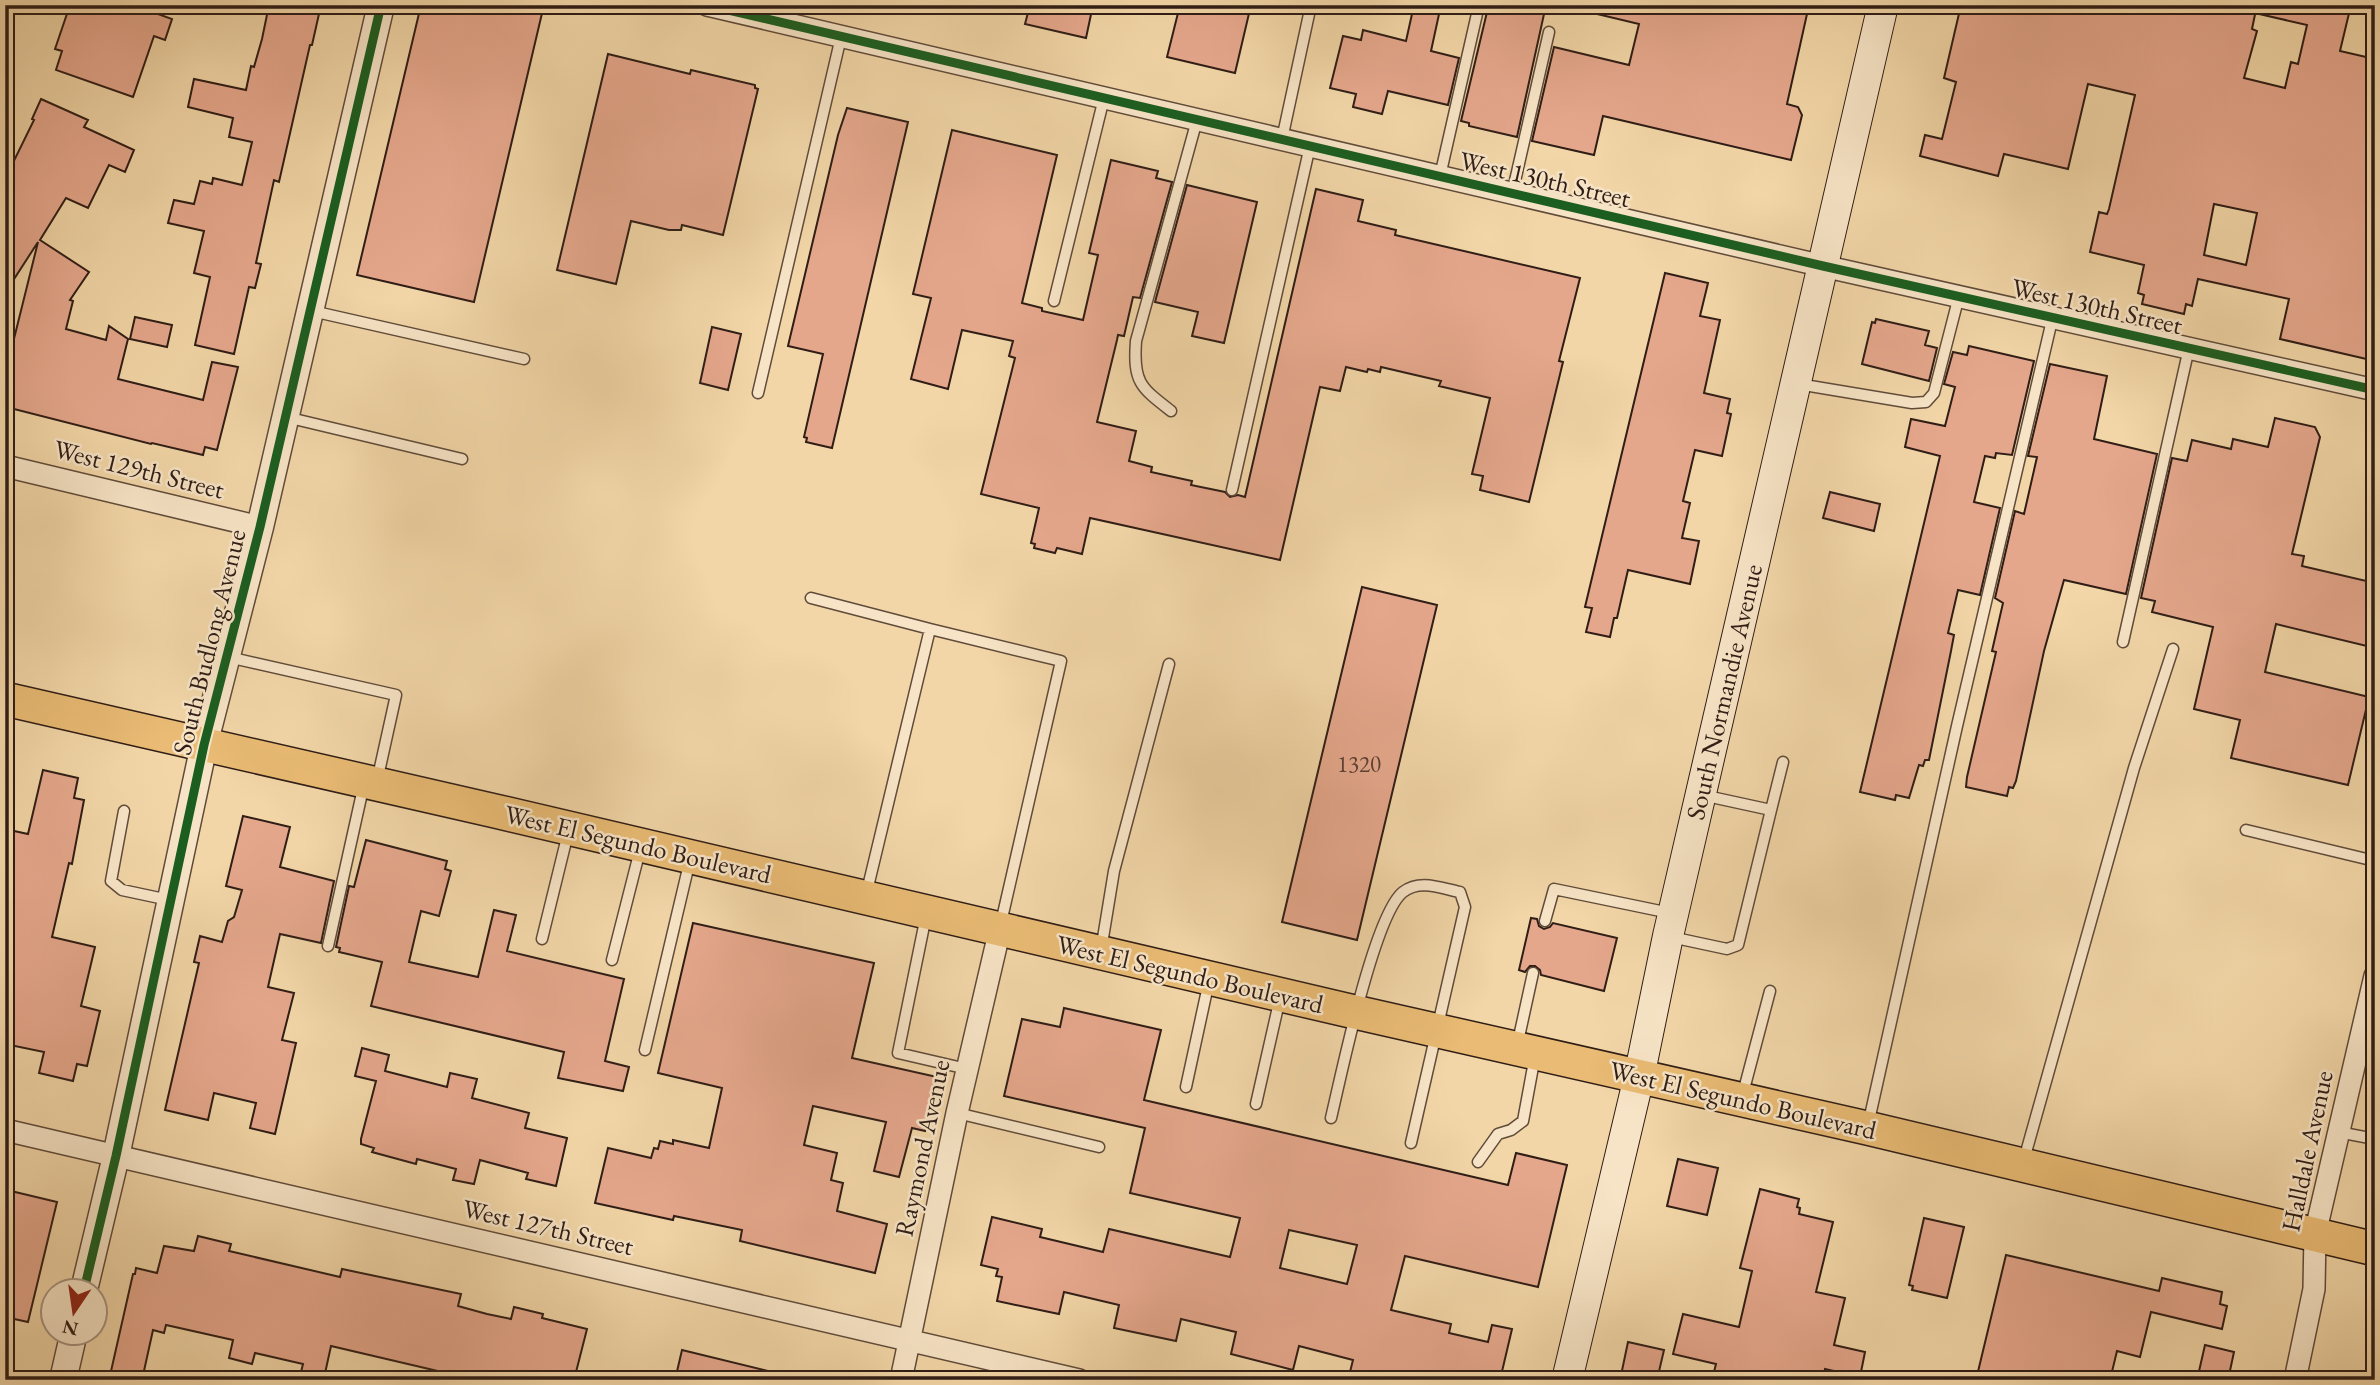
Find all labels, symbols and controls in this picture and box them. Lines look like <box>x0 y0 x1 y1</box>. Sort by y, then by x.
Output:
street label: West 130th Street <box>1456 143 1634 215</box>
street label: West 130th Street <box>2008 270 2186 342</box>
street label: West 129th Street <box>50 431 228 507</box>
street label: South Budlong Avenue <box>165 526 253 758</box>
street label: South Normandie Avenue <box>1678 561 1770 823</box>
house number: 1320 <box>1337 749 1381 779</box>
street label: West El Segundo Boulevard <box>501 797 776 891</box>
street label: West El Segundo Boulevard <box>1053 927 1328 1021</box>
street label: West El Segundo Boulevard <box>1606 1053 1881 1147</box>
street label: Raymond Avenue <box>887 1057 957 1239</box>
street label: Halldale Avenue <box>2273 1067 2341 1235</box>
street label: West 127th Street <box>459 1191 637 1263</box>
north arrow <box>38 1276 108 1346</box>
text: N <box>59 1314 81 1342</box>

